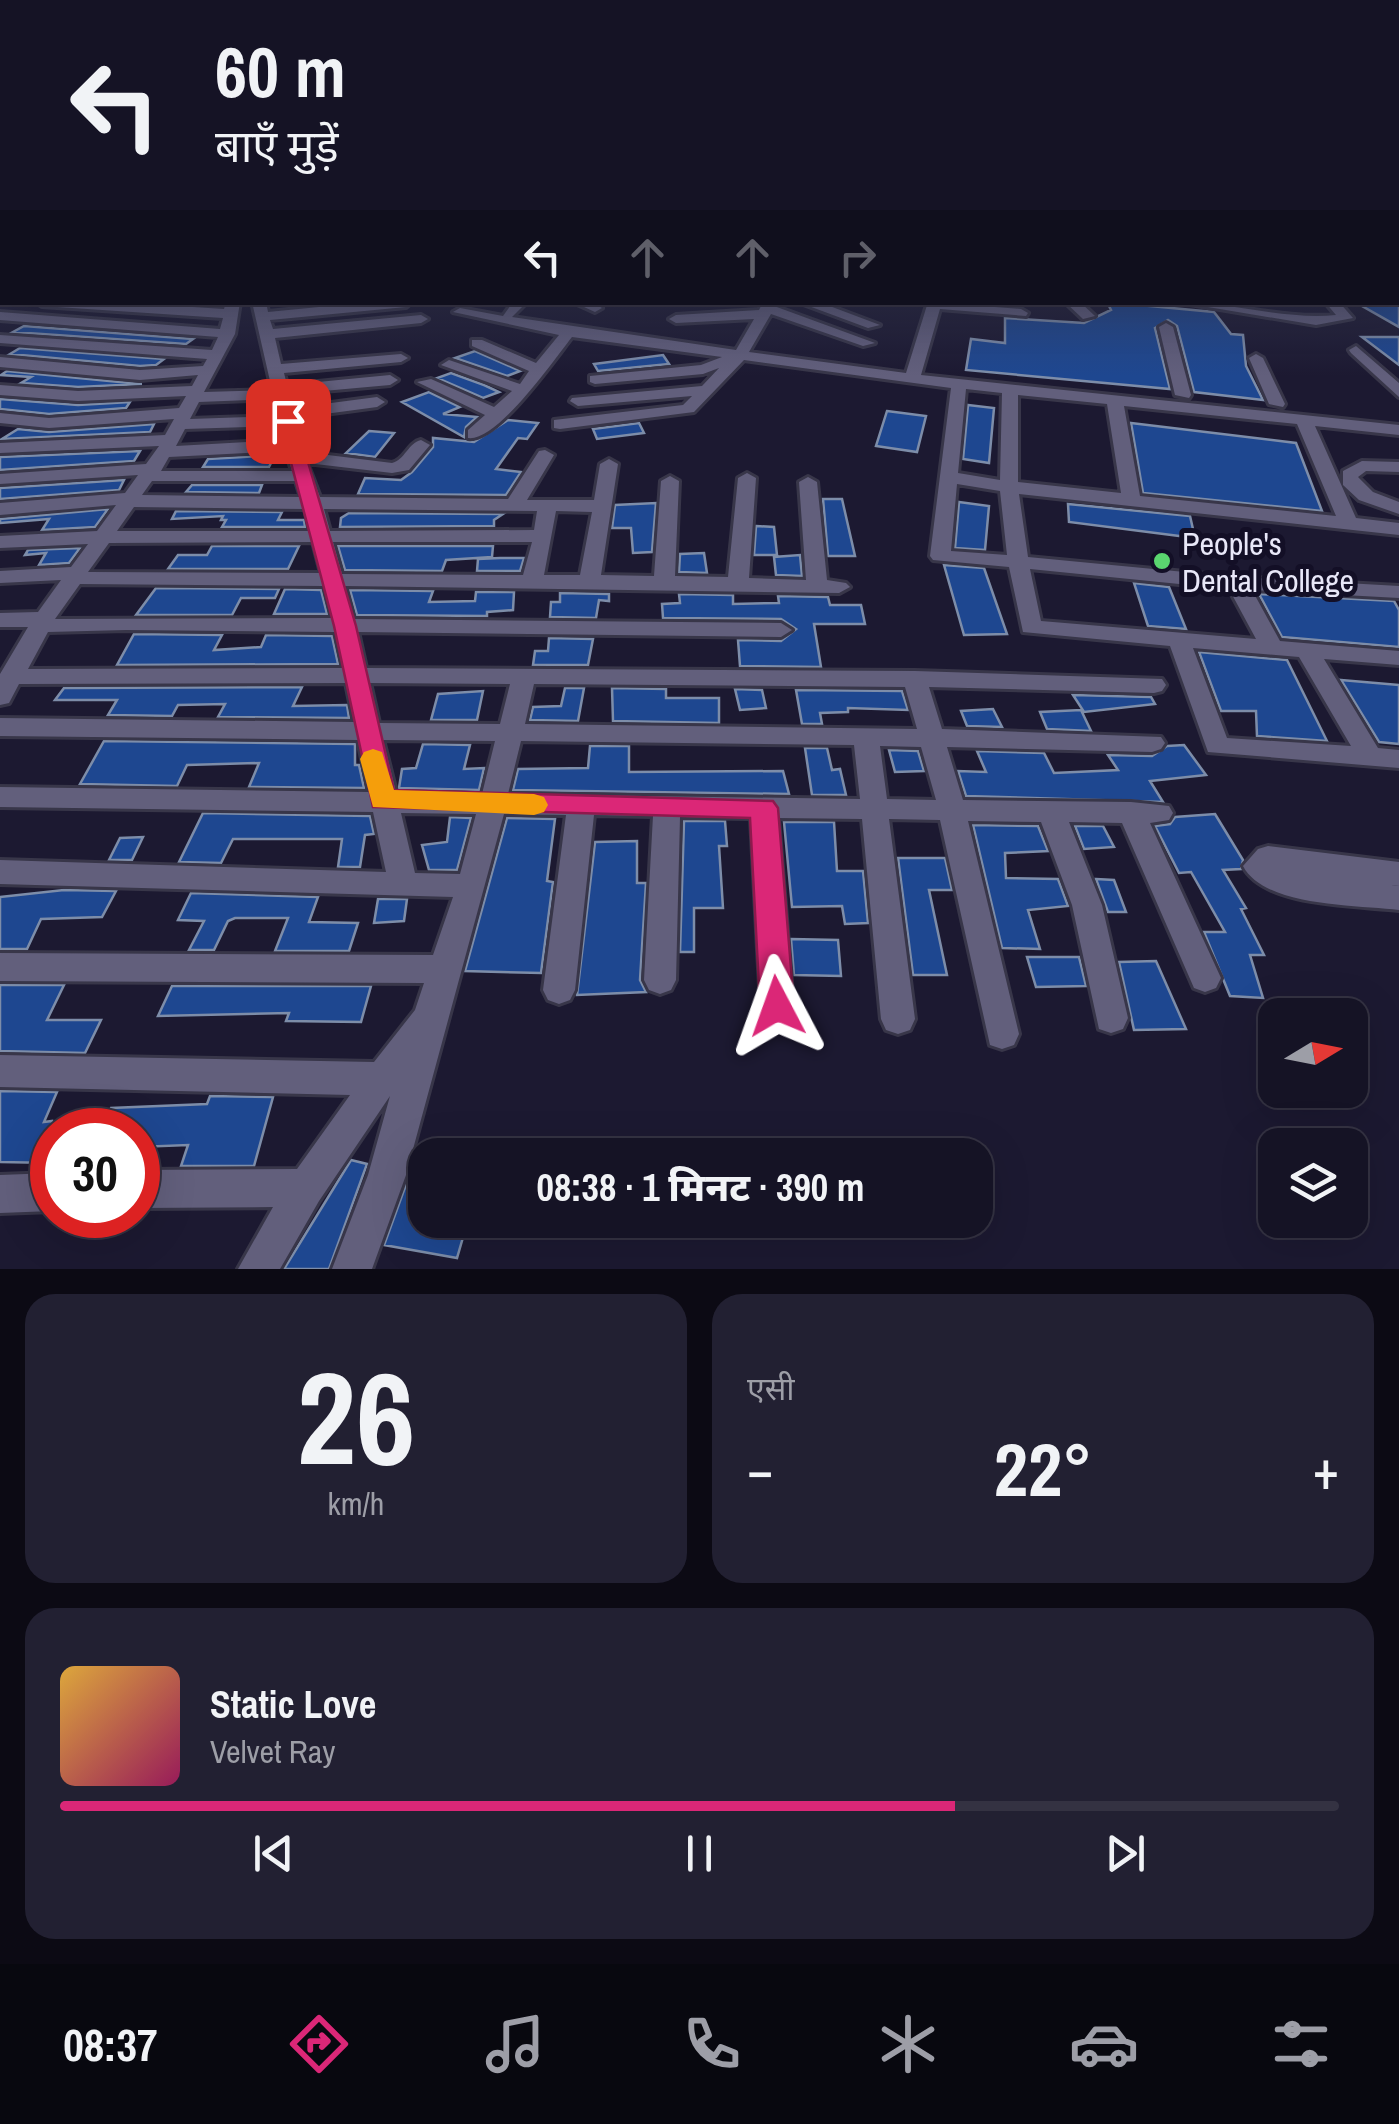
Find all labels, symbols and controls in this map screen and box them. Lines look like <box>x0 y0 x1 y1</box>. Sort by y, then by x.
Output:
text: 60 m <box>215 25 346 119</box>
icon: left <box>50 40 180 170</box>
text: बाएँ मुड़ें <box>215 115 338 176</box>
icon: left <box>515 230 570 285</box>
icon: ahead <box>620 230 675 285</box>
icon: ahead <box>725 230 780 285</box>
icon: right <box>830 230 885 285</box>
pin <box>246 379 331 464</box>
icon: arrive <box>261 394 316 449</box>
place label: People's Dental College <box>1182 522 1354 602</box>
marker: People's Dental College <box>1151 550 1173 572</box>
position arrow <box>725 954 829 1058</box>
north arrow <box>1258 998 1368 1108</box>
map controls <box>1258 998 1368 1238</box>
speed limit sign: 30 <box>30 1108 160 1238</box>
button: layers <box>1258 1128 1368 1238</box>
text: 08:38 · 1 मिनट · 390 m <box>537 1162 864 1213</box>
text: 26 <box>297 1329 415 1505</box>
text: एसी <box>747 1367 795 1410</box>
text: 22° <box>994 1418 1092 1519</box>
text: − <box>747 1432 773 1506</box>
text: + <box>1313 1432 1339 1506</box>
text: km/h <box>328 1482 384 1525</box>
text: Static Love <box>210 1679 376 1730</box>
text: Velvet Ray <box>210 1730 335 1773</box>
icon: previous <box>246 1826 301 1881</box>
icon: pause <box>672 1826 727 1881</box>
icon: next <box>1098 1826 1153 1881</box>
icon: directions <box>284 2009 354 2079</box>
icon: music <box>480 2009 550 2079</box>
icon: phone <box>677 2009 747 2079</box>
icon: climate <box>873 2009 943 2079</box>
icon: car <box>1069 2009 1139 2079</box>
icon: filters <box>1266 2009 1336 2079</box>
text: 08:37 <box>63 2014 158 2075</box>

